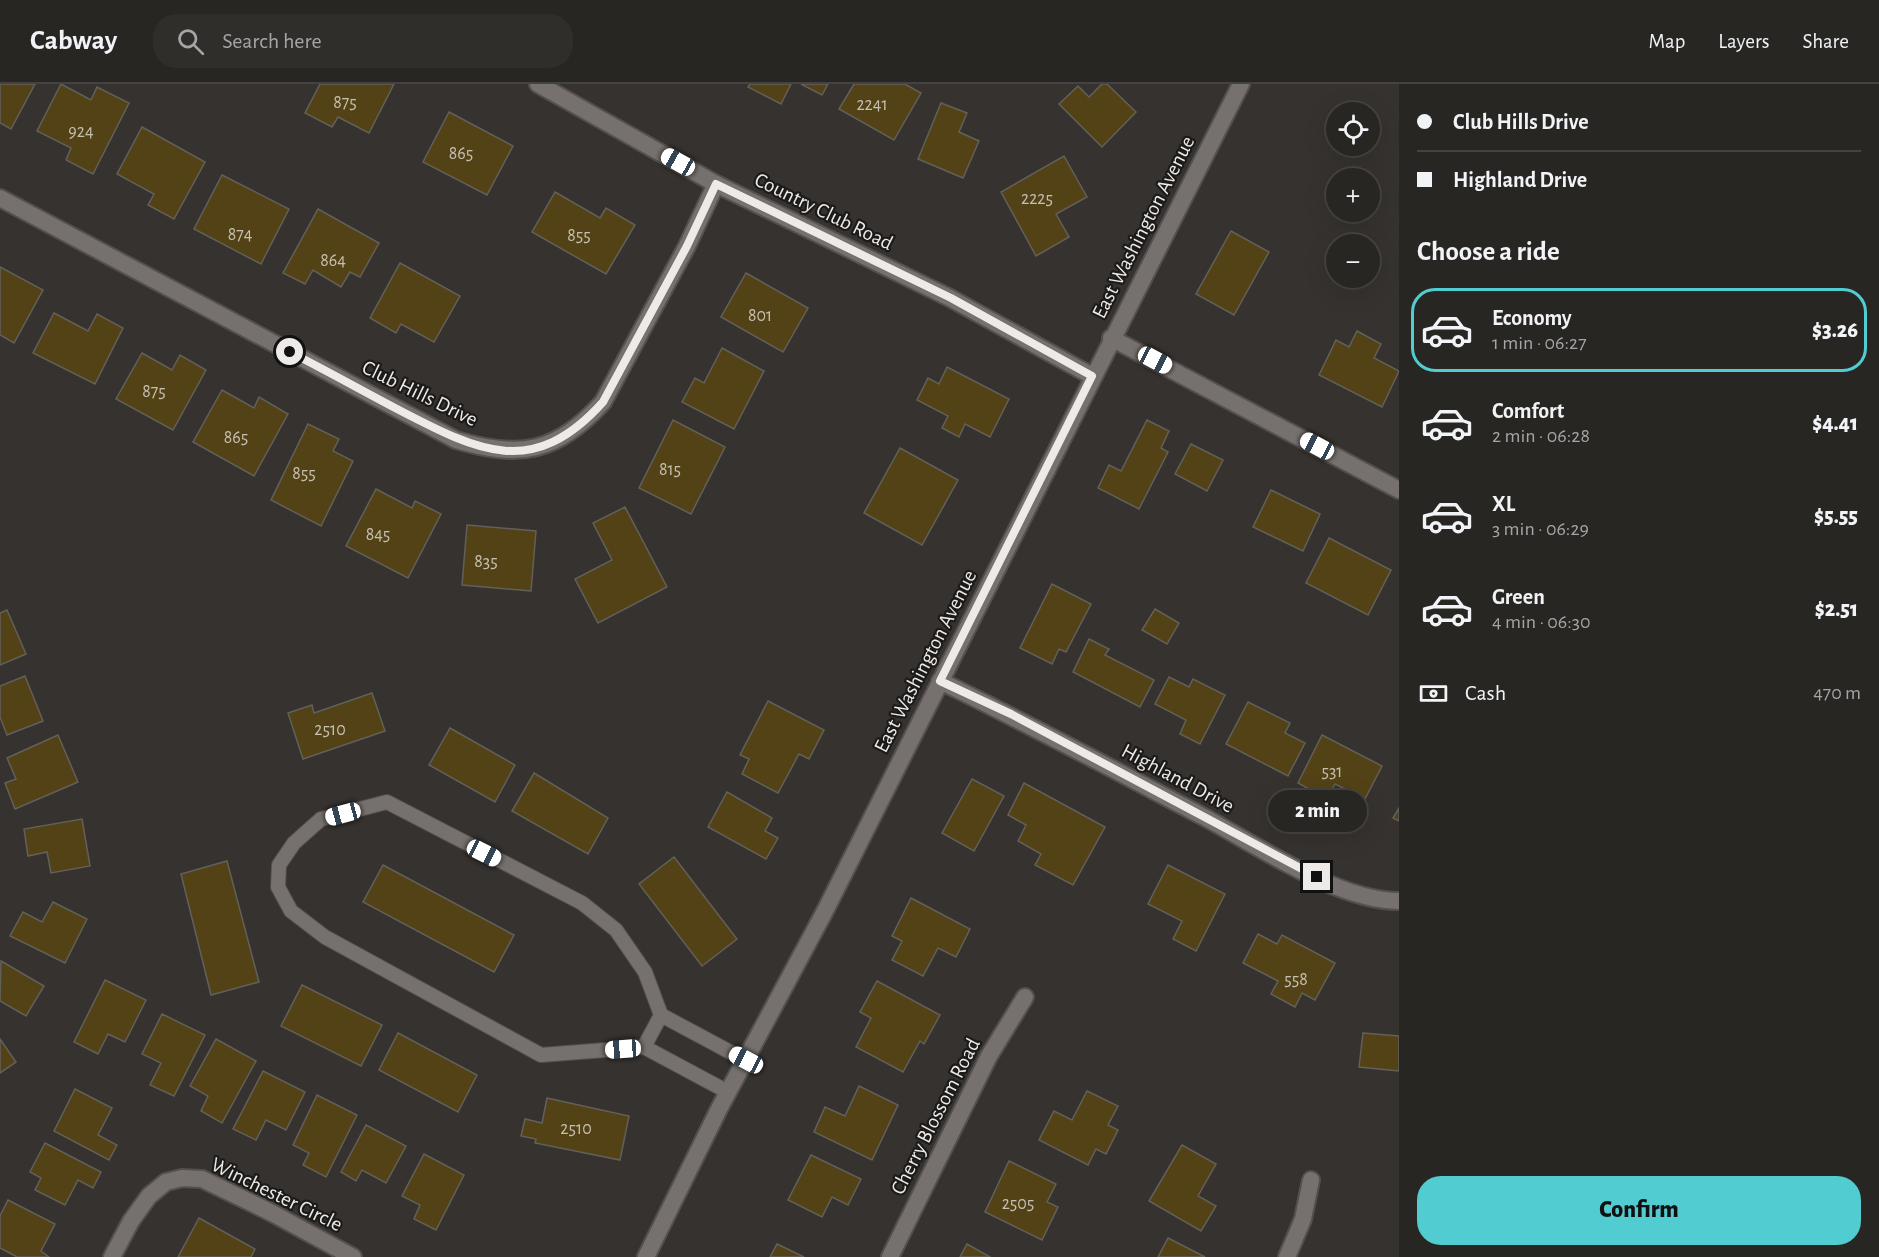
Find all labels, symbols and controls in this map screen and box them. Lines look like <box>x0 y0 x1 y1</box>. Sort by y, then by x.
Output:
search box <box>153 14 573 68</box>
icon: search <box>174 25 207 58</box>
text: Cabway <box>30 27 117 55</box>
text: Search here <box>222 30 322 52</box>
text: Map <box>1649 31 1685 52</box>
text: Layers <box>1718 31 1769 52</box>
text: Share <box>1802 31 1849 52</box>
house number: 875 <box>333 94 357 112</box>
house number: 2241 <box>856 96 888 114</box>
map controls <box>1326 102 1380 288</box>
button: locate <box>1326 102 1380 156</box>
text: Club Hills Drive <box>1453 111 1589 133</box>
house number: 924 <box>68 123 94 141</box>
street label: East Washington Avenue <box>1088 133 1199 322</box>
house number: 865 <box>449 145 473 163</box>
car <box>658 145 698 179</box>
button: + <box>1326 168 1380 222</box>
street label: Country Club Road <box>751 169 896 254</box>
text: Highland Drive <box>1453 169 1587 191</box>
house number: 2225 <box>1021 190 1053 208</box>
house number: 874 <box>228 226 253 244</box>
house number: 855 <box>567 227 591 245</box>
button: − <box>1326 234 1380 288</box>
text: Choose a ride <box>1417 238 1560 265</box>
house number: 864 <box>320 252 346 270</box>
icon: car <box>1420 303 1474 357</box>
house number: 801 <box>748 307 772 325</box>
text: Economy <box>1492 307 1572 329</box>
text: $3.26 <box>1812 319 1858 341</box>
text: 1 min · 06:27 <box>1492 333 1587 353</box>
route start <box>276 338 303 365</box>
car <box>1135 344 1175 376</box>
street label: Club Hills Drive <box>359 356 481 430</box>
house number: 875 <box>142 383 166 401</box>
icon: car <box>1420 396 1474 450</box>
text: Comfort <box>1492 400 1564 422</box>
text: $4.41 <box>1812 412 1858 434</box>
text: 2 min · 06:28 <box>1492 426 1590 446</box>
house number: 865 <box>224 429 248 447</box>
car <box>1297 430 1337 462</box>
house number: 815 <box>659 461 681 479</box>
house number: 855 <box>292 465 316 483</box>
icon: car <box>1420 489 1474 543</box>
text: XL <box>1492 493 1515 515</box>
text: $5.55 <box>1814 505 1858 527</box>
text: 3 min · 06:29 <box>1492 519 1589 539</box>
house number: 845 <box>366 526 390 544</box>
house number: 835 <box>474 553 498 571</box>
street label: East Washington Avenue <box>870 567 981 756</box>
icon: car <box>1420 582 1474 636</box>
text: Green <box>1492 586 1545 608</box>
text: $2.51 <box>1815 598 1858 620</box>
text: 4 min · 06:30 <box>1492 612 1591 632</box>
icon: cash <box>1417 677 1450 710</box>
text: Cash <box>1465 682 1506 704</box>
text: 470 m <box>1813 683 1861 703</box>
house number: 2510 <box>314 721 346 739</box>
street label: Highland Drive <box>1118 740 1237 817</box>
house number: 531 <box>1321 763 1343 781</box>
callout: 2 min <box>1268 790 1366 832</box>
car <box>323 801 363 827</box>
text: 2 min <box>1295 801 1340 821</box>
car <box>464 837 504 869</box>
route end <box>1303 863 1330 890</box>
house number: 558 <box>1284 971 1308 989</box>
street label: Cherry Blossom Road <box>887 1035 984 1198</box>
car <box>604 1039 642 1059</box>
car <box>726 1044 766 1076</box>
house number: 2510 <box>560 1120 592 1138</box>
street label: Winchester Circle <box>208 1154 346 1235</box>
button: Confirm <box>1417 1176 1861 1245</box>
house number: 2505 <box>1002 1195 1034 1213</box>

